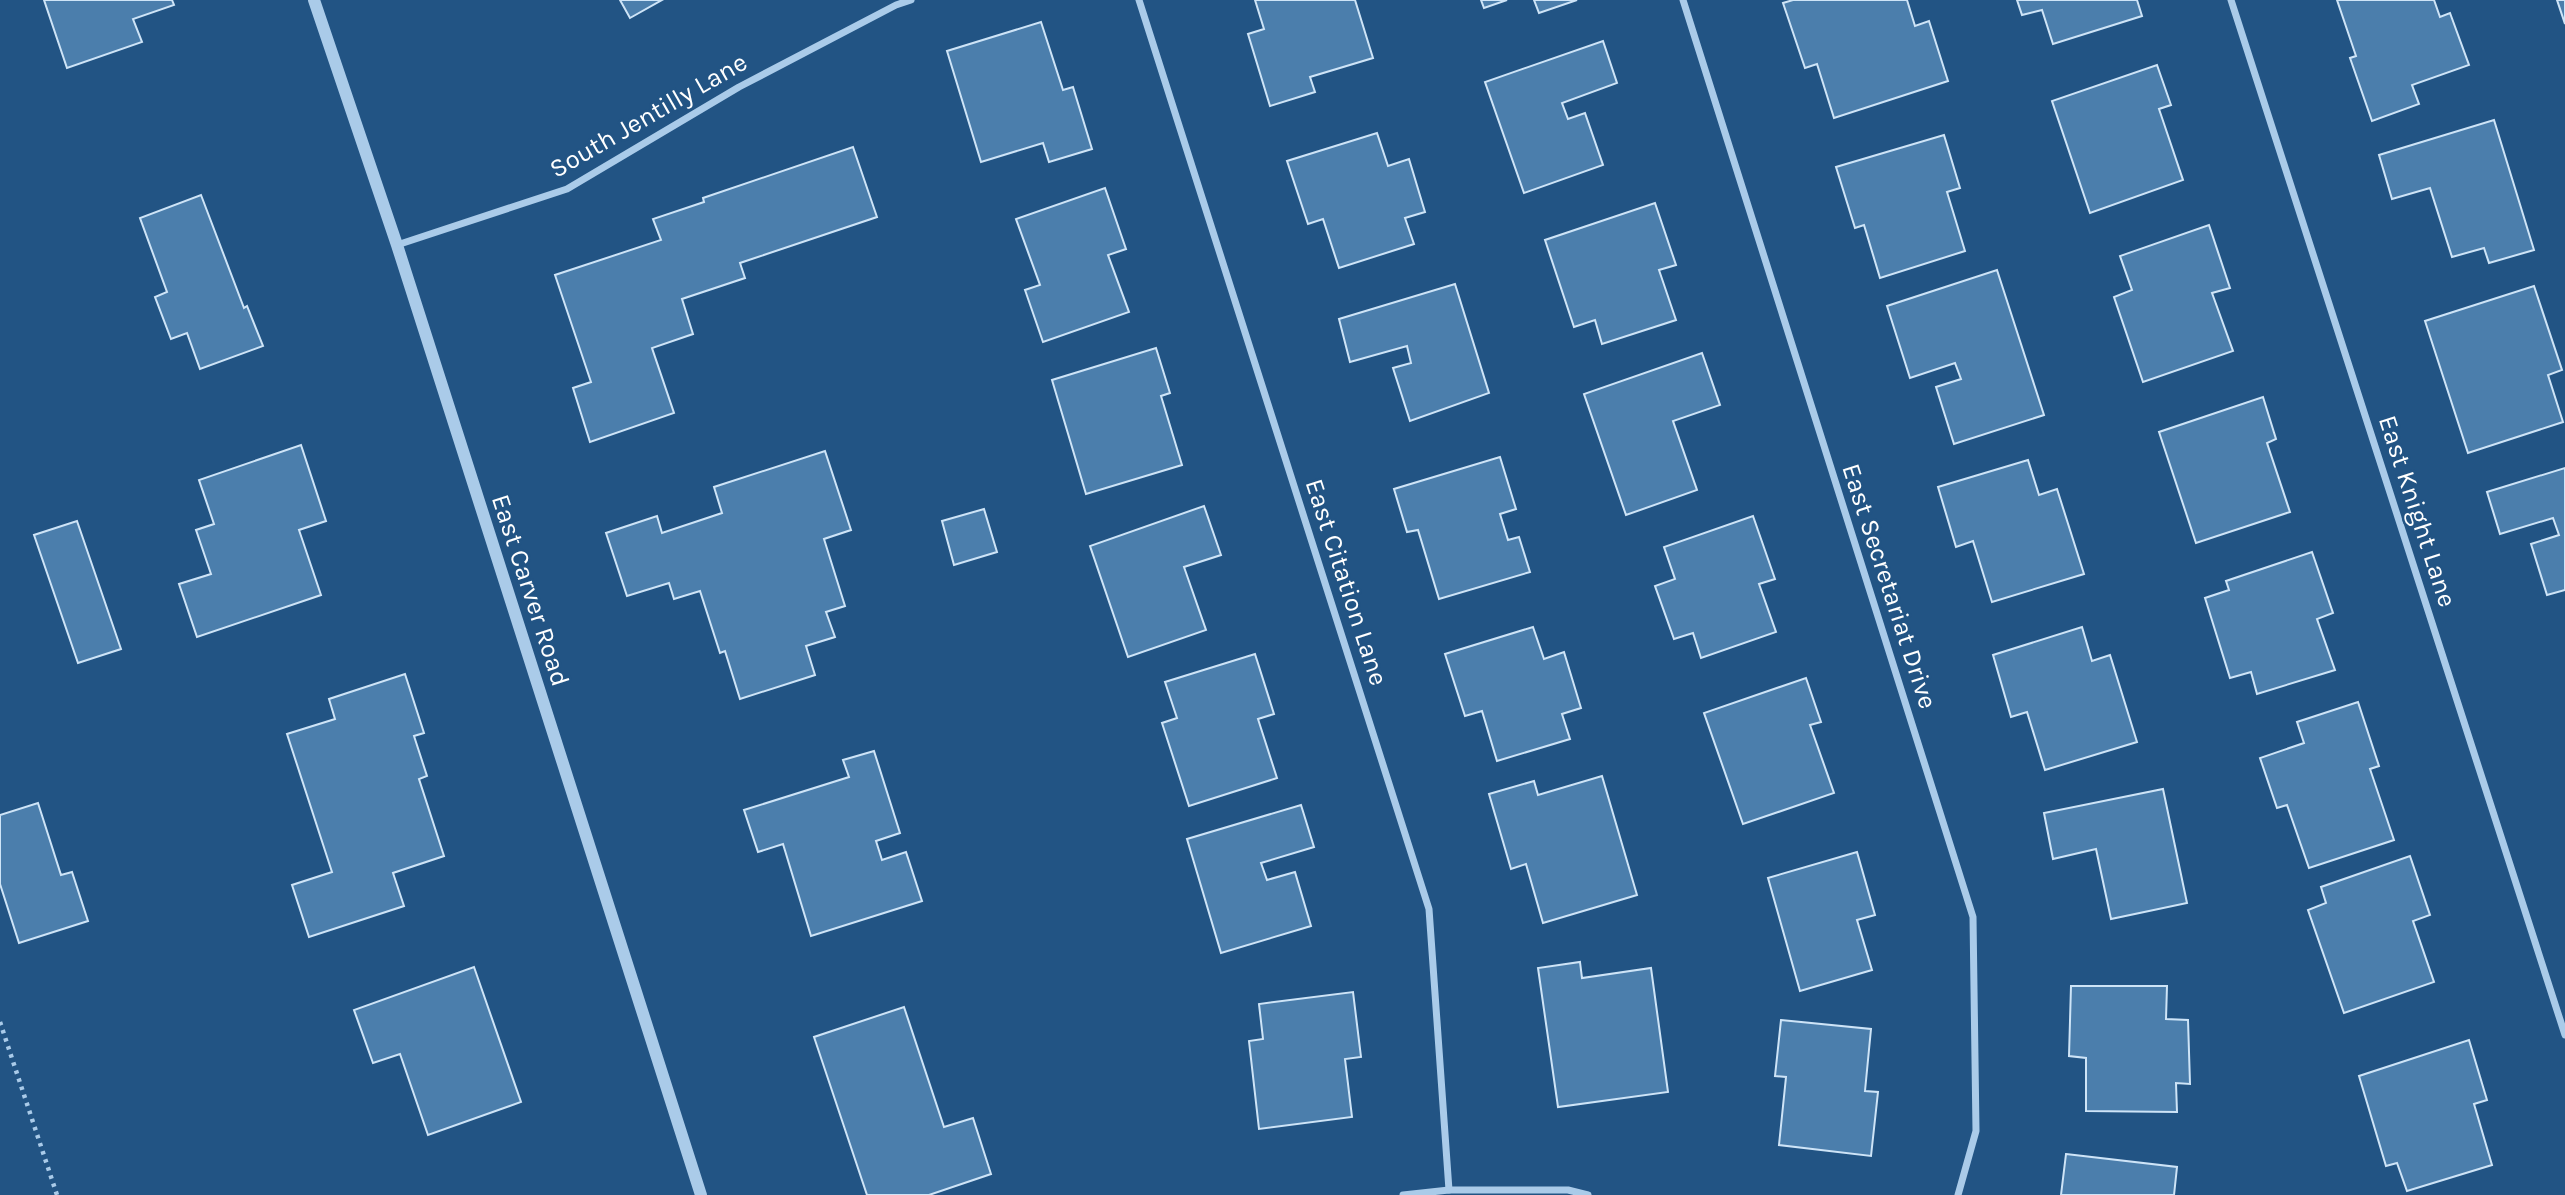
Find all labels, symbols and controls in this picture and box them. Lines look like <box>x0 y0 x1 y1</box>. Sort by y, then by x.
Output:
street label: South Jentilly Lane <box>544 46 752 185</box>
street label: East Knight Lane <box>2372 411 2463 611</box>
street label: East Secretariat Drive <box>1835 460 1944 713</box>
street label: East Citation Lane <box>1298 475 1395 689</box>
street label: East Carver Road <box>485 490 576 690</box>

